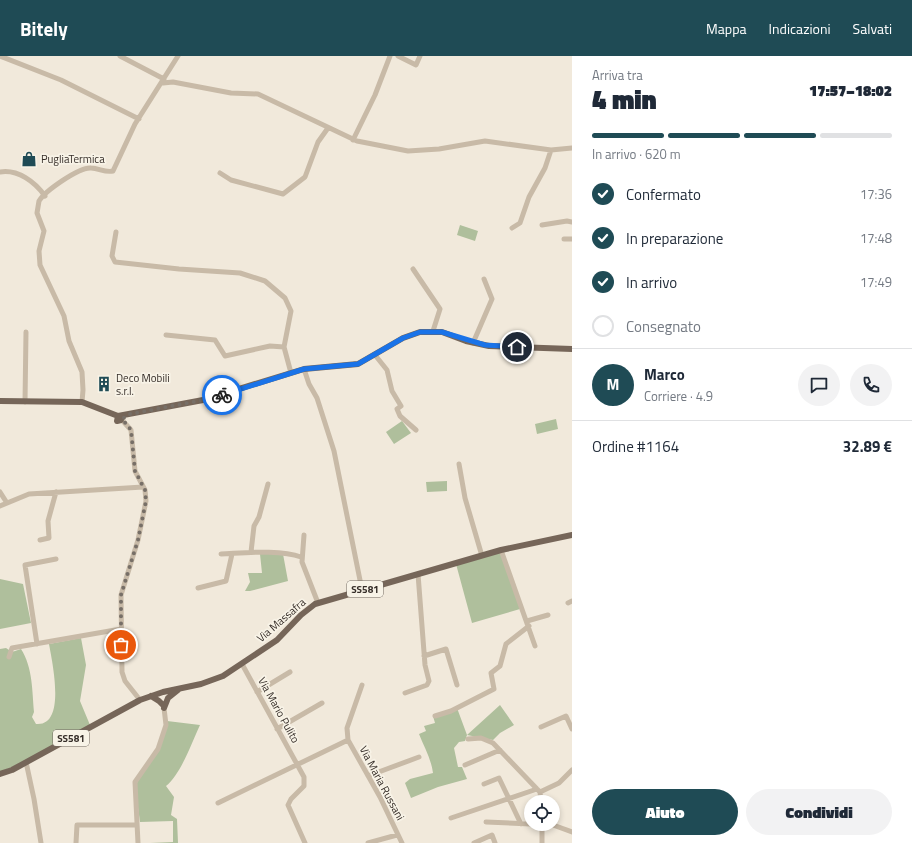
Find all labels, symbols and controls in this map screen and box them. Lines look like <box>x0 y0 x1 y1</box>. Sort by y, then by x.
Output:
text: Bitely <box>20 14 68 43</box>
text: Mappa <box>706 18 747 39</box>
text: Indicazioni <box>769 18 831 39</box>
text: Salvati <box>853 18 892 39</box>
text: Arriva tra <box>592 65 643 85</box>
text: 17:57–18:02 <box>809 79 892 102</box>
text: 4 min <box>592 80 657 119</box>
text: In arrivo · 620 m <box>592 144 681 164</box>
shop icon: PugliaTermica <box>20 150 38 168</box>
place label: PugliaTermica <box>41 151 105 167</box>
icon: check <box>592 183 614 205</box>
text: Confermato <box>626 183 701 206</box>
text: 17:36 <box>860 184 892 204</box>
icon: check <box>592 227 614 249</box>
text: In preparazione <box>626 227 723 250</box>
text: 17:48 <box>860 228 892 248</box>
icon: check <box>592 271 614 293</box>
text: In arrivo <box>626 271 677 294</box>
text: 17:49 <box>860 272 892 292</box>
text: Consegnato <box>626 315 701 338</box>
pin <box>500 330 534 364</box>
icon: home <box>506 336 528 358</box>
text: Marco <box>644 363 685 386</box>
button: chat <box>798 364 840 406</box>
button: phone <box>850 364 892 406</box>
place label: Deco Mobili s.r.l. <box>116 370 170 399</box>
text: M <box>607 373 619 396</box>
building icon: Deco Mobili s.r.l. <box>95 375 113 393</box>
courier <box>202 375 242 415</box>
icon: bike <box>211 384 233 406</box>
text: Corriere · 4.9 <box>644 386 713 406</box>
text: Ordine #1164 <box>592 435 679 458</box>
text: 32.89 € <box>843 435 892 458</box>
road number: SS581 <box>347 581 383 597</box>
street label: Via Massafra <box>253 594 309 646</box>
pin <box>104 628 138 662</box>
icon: bag <box>110 634 132 656</box>
street label: Via Mario Pulito <box>254 674 304 746</box>
road number: SS581 <box>53 730 89 746</box>
street label: Via Maria Russani <box>356 743 408 823</box>
button: Aiuto <box>592 789 738 835</box>
button: Condividi <box>746 789 892 835</box>
map controls <box>524 795 560 831</box>
button: locate <box>524 795 560 831</box>

